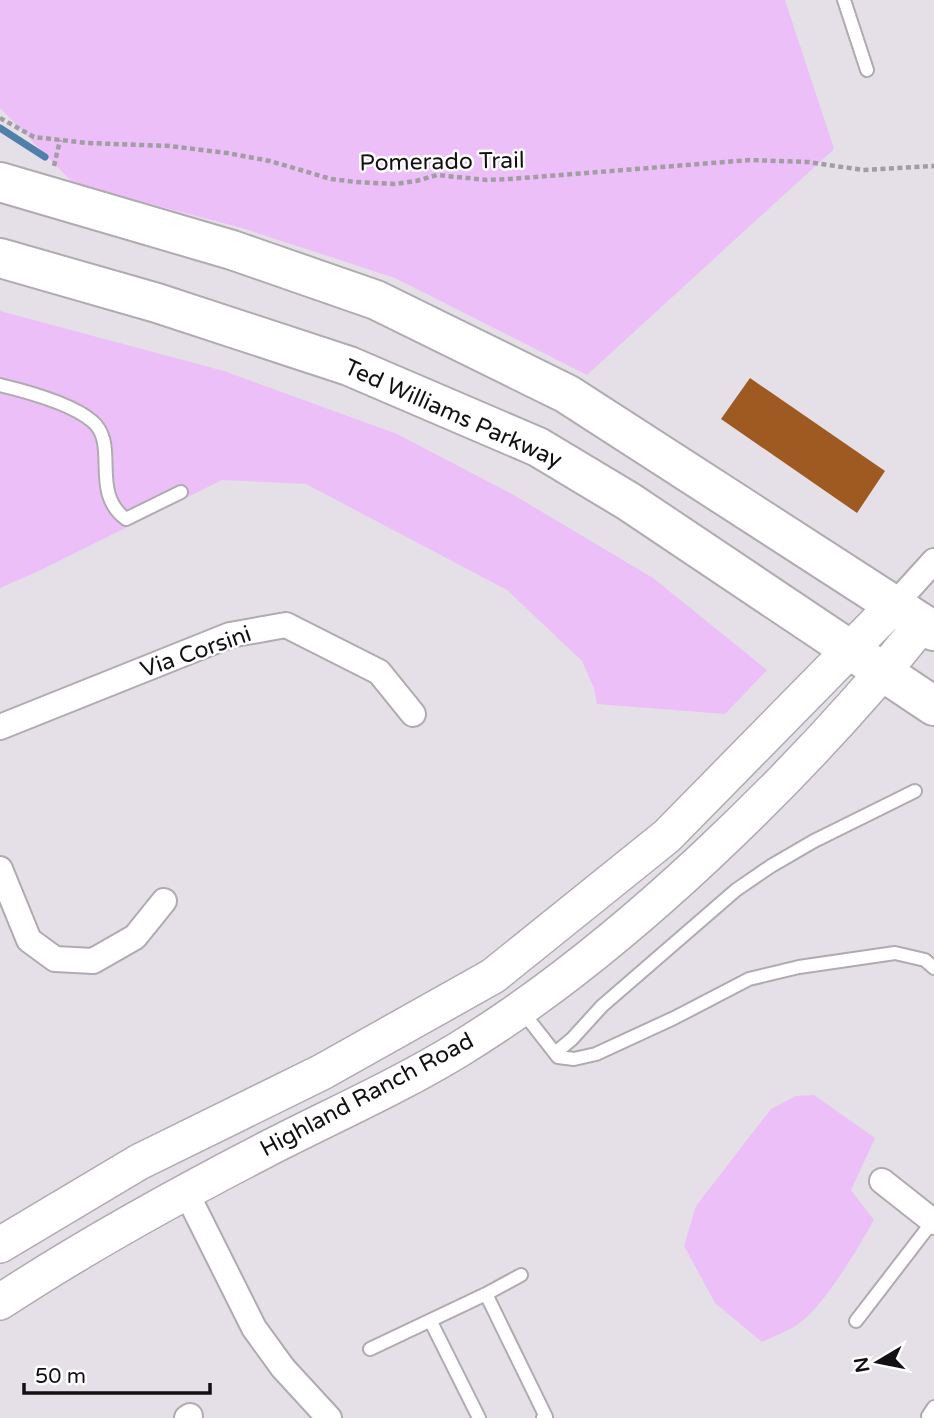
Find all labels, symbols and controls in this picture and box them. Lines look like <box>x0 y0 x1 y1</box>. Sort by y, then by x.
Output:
street label: Pomerado Trail <box>359 147 525 177</box>
street label: Ted Williams Parkway <box>340 353 566 475</box>
street label: Via Corsini <box>137 620 255 684</box>
street label: Highland Ranch Road <box>255 1027 479 1163</box>
north arrow <box>843 1327 913 1397</box>
scale bar <box>24 1352 210 1396</box>
text: N <box>850 1355 874 1374</box>
text: 50 m <box>35 1364 86 1389</box>

